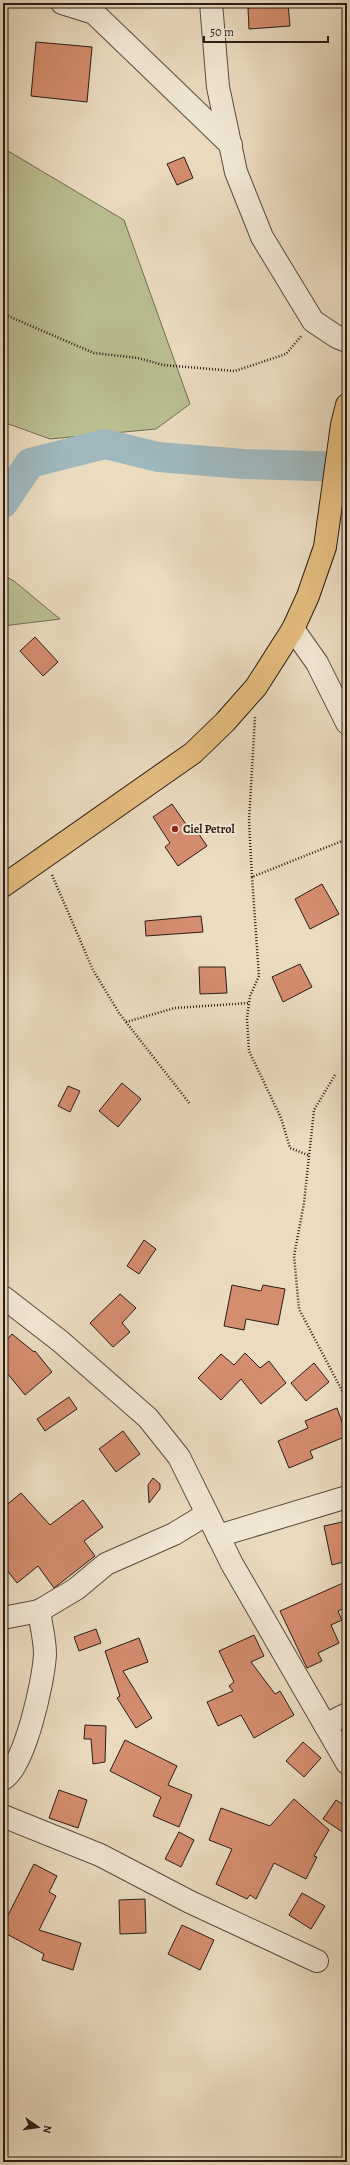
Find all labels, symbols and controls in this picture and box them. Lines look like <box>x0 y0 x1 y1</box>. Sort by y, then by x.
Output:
scale bar <box>204 18 328 44</box>
text: 50 m <box>210 24 234 40</box>
place label: Ciel Petrol <box>183 821 235 837</box>
marker: Ciel Petrol <box>170 824 180 834</box>
north arrow <box>18 2107 58 2147</box>
text: N <box>39 2124 55 2135</box>

